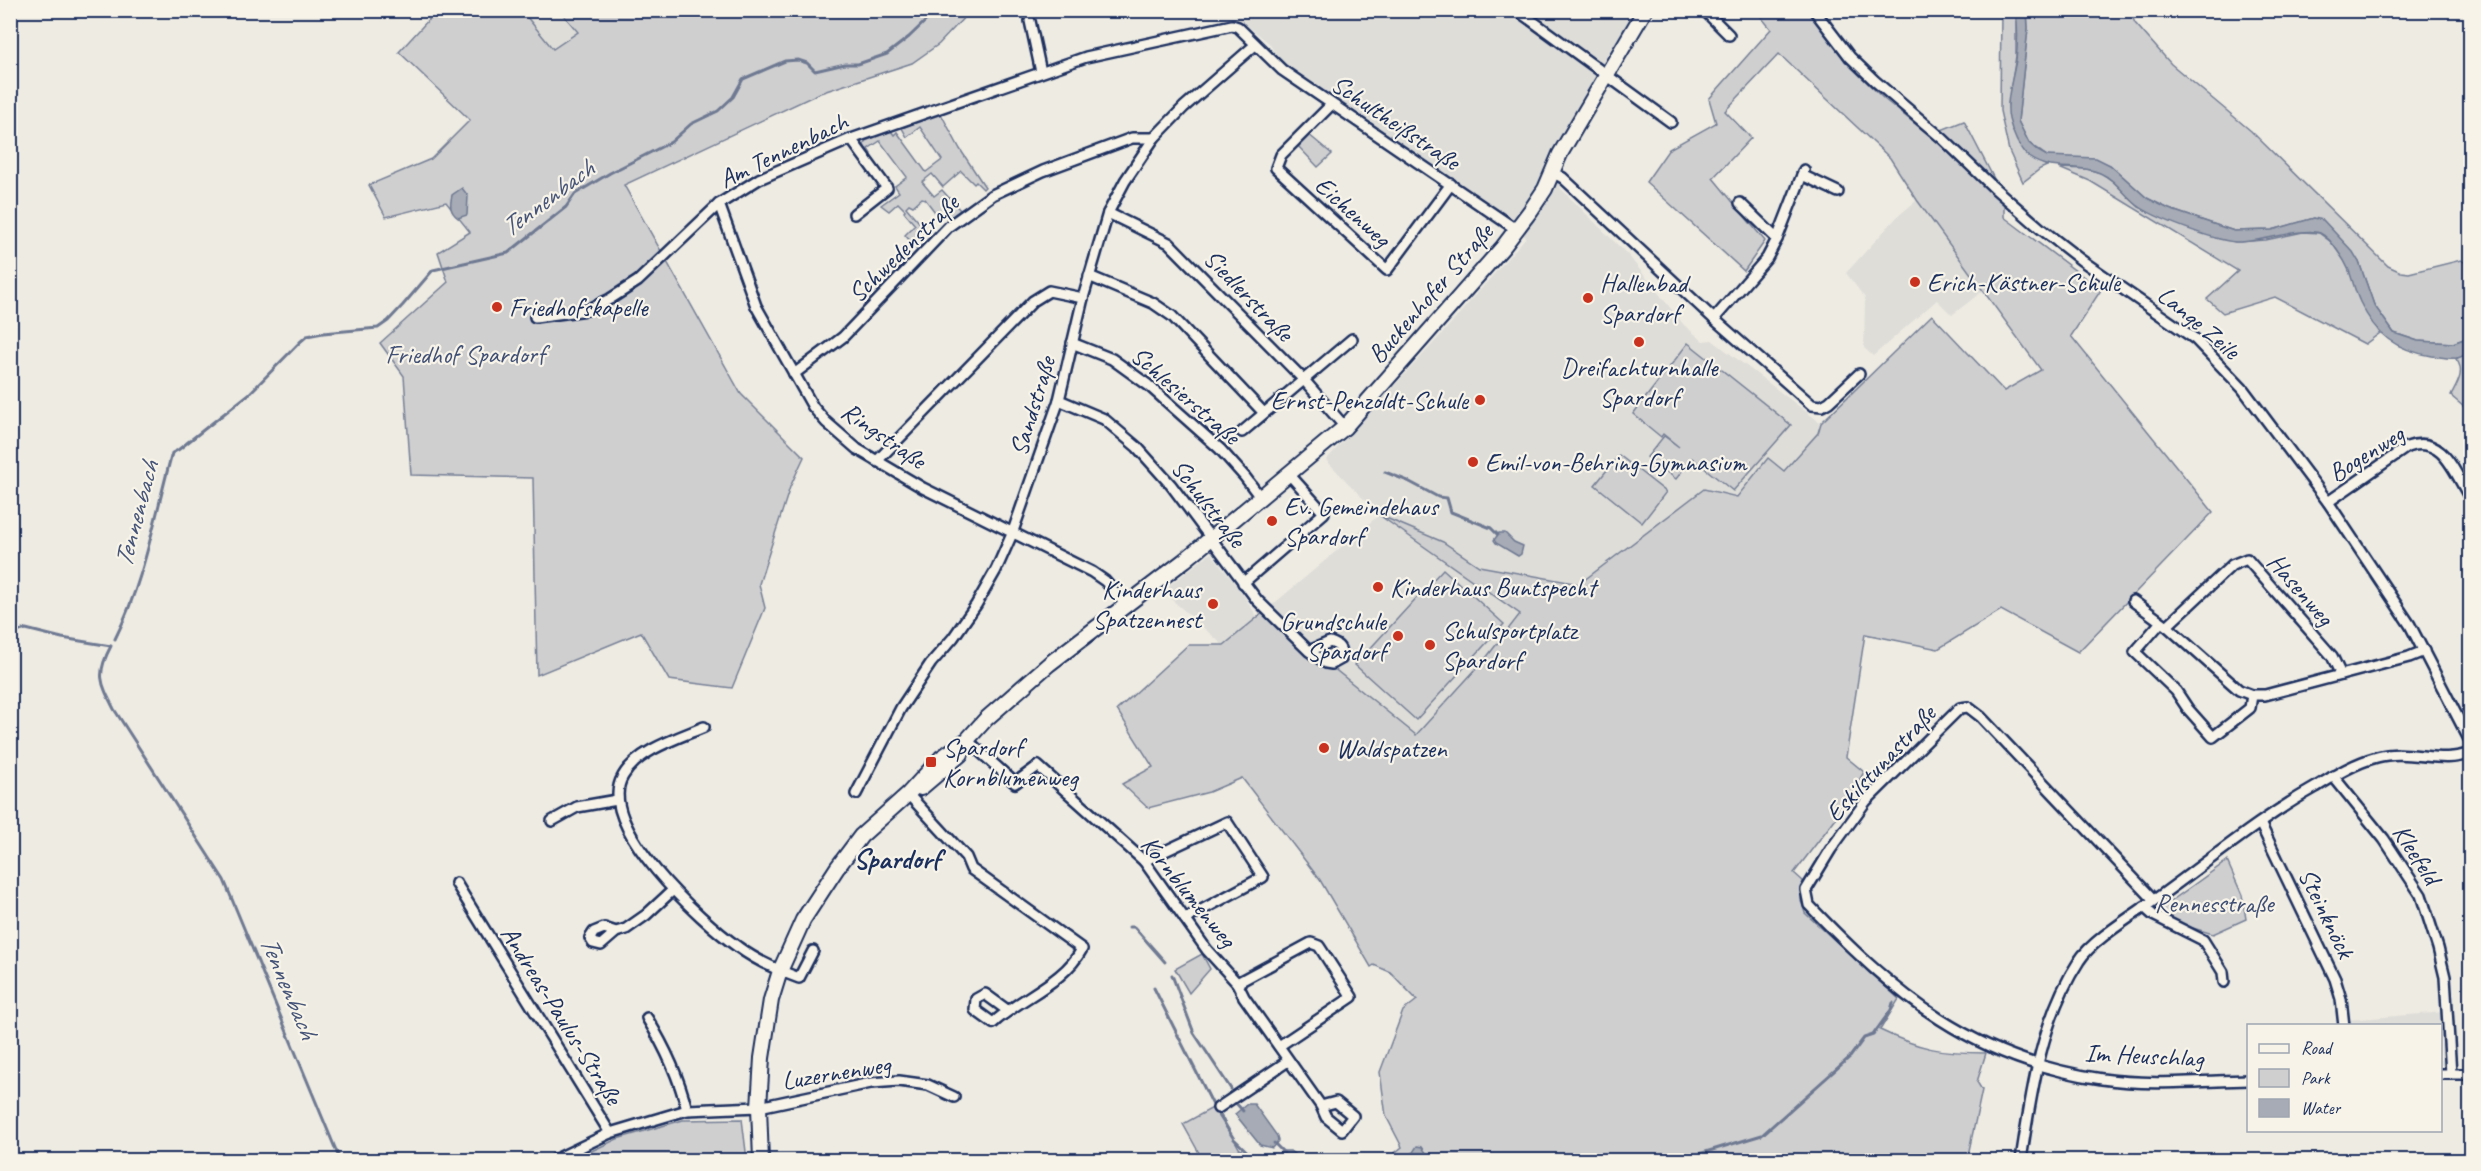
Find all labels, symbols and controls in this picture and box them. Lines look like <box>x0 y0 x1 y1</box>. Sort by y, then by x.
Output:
street label: Schultheißstraße <box>1325 67 1469 179</box>
street label: Am Tennenbach <box>713 104 855 196</box>
water label: Tennenbach <box>493 151 602 244</box>
street label: Eichenweg <box>1308 169 1399 255</box>
street label: Schwedenstraße <box>841 186 968 309</box>
street label: Buckenhofer Straße <box>1360 214 1502 370</box>
street label: Siedlerstraße <box>1197 242 1303 350</box>
place label: Erich-Kästner-Schule <box>1927 266 2121 299</box>
place label: Hallenbad Spardorf <box>1600 267 1691 330</box>
marker: Erich-Kästner-Schule <box>1908 275 1922 289</box>
street label: Lange Zeile <box>2151 278 2248 367</box>
place label: Friedhofskapelle <box>509 291 649 324</box>
marker: Hallenbad Spardorf <box>1581 291 1595 305</box>
marker: Friedhofskapelle <box>490 300 504 314</box>
marker: Dreifachturnhalle Spardorf <box>1632 335 1646 349</box>
park label: Friedhof Spardorf <box>386 338 551 371</box>
street label: Schlesierstraße <box>1124 339 1249 454</box>
street label: Sandstraße <box>1002 350 1064 460</box>
place label: Dreifachturnhalle Spardorf <box>1561 351 1719 414</box>
place label: Ernst-Penzoldt-Schule <box>1271 384 1470 417</box>
marker: Ernst-Penzoldt-Schule <box>1473 393 1487 407</box>
street label: Ringstraße <box>835 394 935 478</box>
street label: Bogenweg <box>2322 416 2412 489</box>
place label: Emil-von-Behring-Gymnasium <box>1485 446 1749 479</box>
street label: Schulstraße <box>1164 452 1255 556</box>
marker: Emil-von-Behring-Gymnasium <box>1466 455 1480 469</box>
water label: Tennenbach <box>106 456 167 571</box>
place label: Ev. Gemeindehaus Spardorf <box>1284 490 1440 553</box>
marker: Ev. Gemeindehaus Spardorf <box>1265 514 1279 528</box>
street label: Hasenweg <box>2260 546 2342 634</box>
place label: Kinderhaus Buntspecht <box>1390 571 1599 604</box>
place label: Kinderhaus Spatzennest <box>1093 573 1203 636</box>
marker: Kinderhaus Buntspecht <box>1371 580 1385 594</box>
marker: Kinderhaus Spatzennest <box>1206 597 1220 611</box>
place label: Grundschule Spardorf <box>1280 605 1391 668</box>
place label: Schulsportplatz Spardorf <box>1442 614 1579 677</box>
marker: Grundschule Spardorf <box>1391 629 1405 643</box>
marker: Schulsportplatz Spardorf <box>1423 638 1437 652</box>
street label: Eskilstunastraße <box>1818 696 1945 829</box>
place label: Spardorf Kornblumenweg <box>943 731 1079 794</box>
place label: Waldspatzen <box>1336 732 1448 765</box>
marker: Waldspatzen <box>1317 741 1331 755</box>
marker: Spardorf Kornblumenweg <box>924 755 938 769</box>
street label: Kleefeld <box>2385 818 2450 894</box>
street label: Kornblumenweg <box>1133 829 1245 955</box>
district label: Spardorf <box>854 841 947 876</box>
street label: Steinknöck <box>2291 863 2363 965</box>
park label: Rennesstraße <box>2154 887 2276 920</box>
street label: Andreas-Paulus-Straße <box>493 920 631 1113</box>
water label: Tennenbach <box>252 930 327 1045</box>
legend <box>2247 1024 2442 1132</box>
street label: Im Heuschlag <box>2084 1036 2206 1075</box>
text: Road <box>2301 1037 2334 1059</box>
street label: Luzernenweg <box>779 1047 894 1097</box>
text: Park <box>2301 1067 2331 1089</box>
text: Water <box>2301 1097 2342 1119</box>

